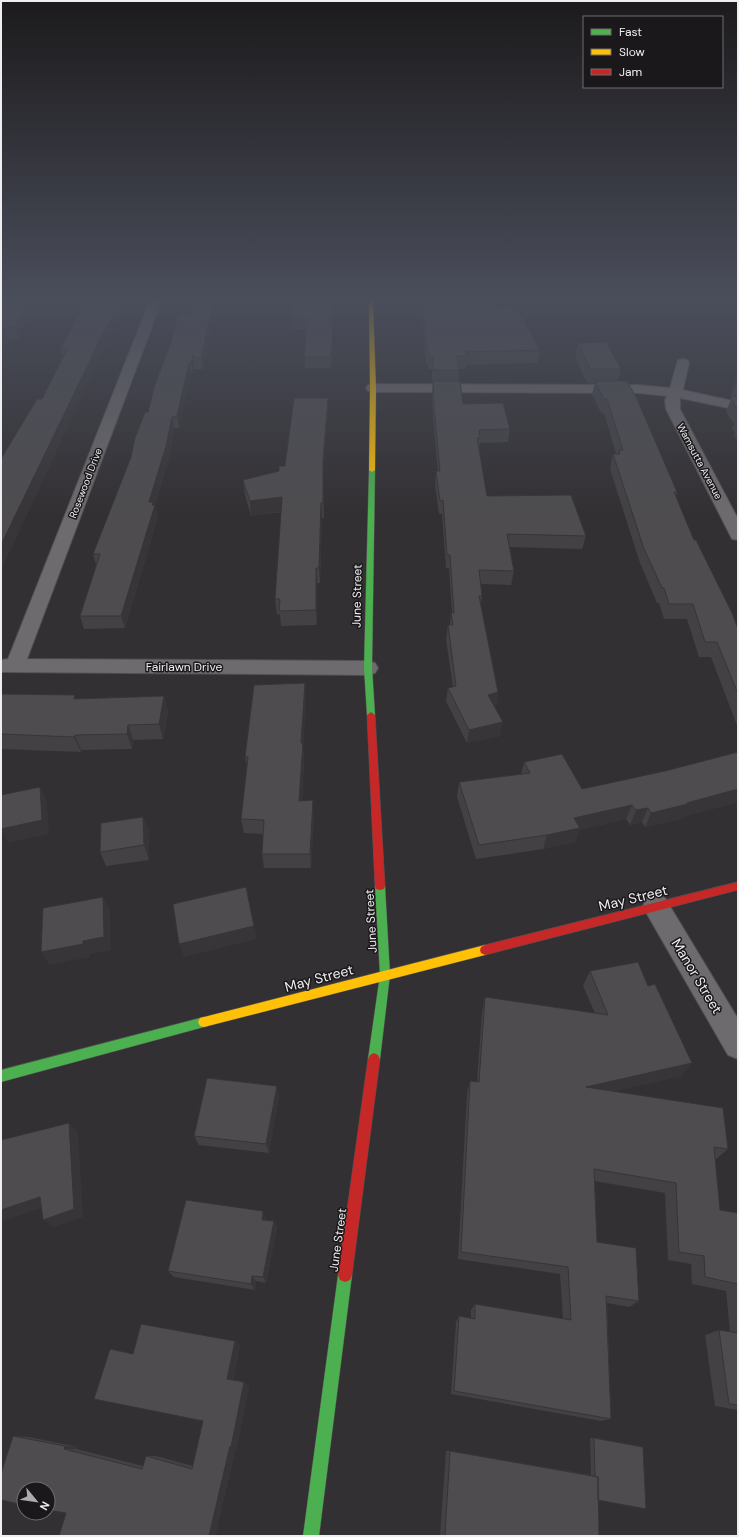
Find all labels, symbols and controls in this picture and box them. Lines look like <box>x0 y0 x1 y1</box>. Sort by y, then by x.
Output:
legend <box>583 16 723 88</box>
text: Fast <box>619 24 642 40</box>
text: Slow <box>619 44 645 60</box>
text: Jam <box>619 64 642 80</box>
street label: Wamsutta Avenue <box>674 421 725 502</box>
street label: Rosewood Drive <box>66 446 105 520</box>
street label: June Street <box>348 564 366 628</box>
street label: Fairlawn Drive <box>146 659 222 675</box>
street label: May Street <box>597 881 669 915</box>
street label: June Street <box>361 888 381 953</box>
street label: Manor Street <box>668 935 726 1017</box>
street label: May Street <box>283 960 355 996</box>
street label: June Street <box>326 1207 350 1273</box>
north arrow <box>16 1481 56 1521</box>
text: N <box>37 1499 53 1513</box>

